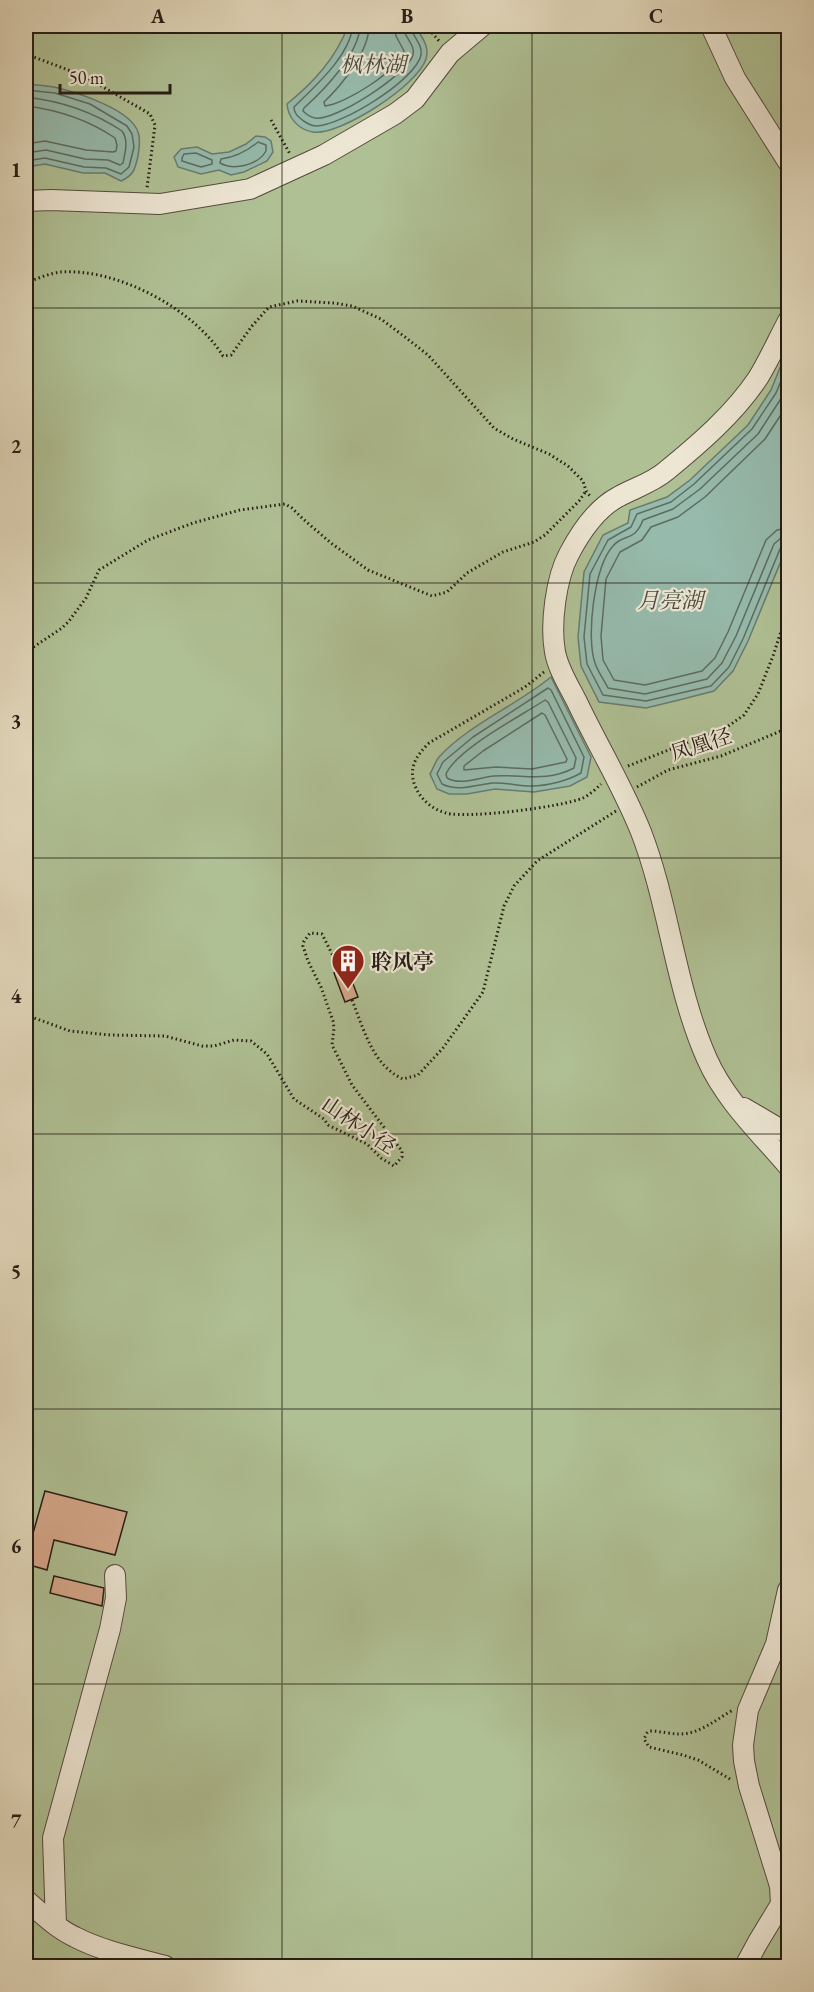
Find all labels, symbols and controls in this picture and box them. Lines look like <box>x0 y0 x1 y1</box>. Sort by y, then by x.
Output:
text: A <box>150 3 166 29</box>
text: B <box>401 3 413 29</box>
text: C <box>649 3 663 29</box>
water label: 枫林湖 <box>340 50 410 79</box>
scale bar <box>60 57 170 95</box>
text: 50 m <box>69 66 104 89</box>
text: 1 <box>11 157 21 183</box>
text: 2 <box>11 433 22 459</box>
water label: 月亮湖 <box>637 586 707 615</box>
text: 3 <box>11 708 21 734</box>
street label: 凤凰径 <box>667 721 735 767</box>
building icon: 聆风亭 <box>330 943 366 990</box>
place label: 聆风亭 <box>371 948 434 975</box>
text: 4 <box>11 983 22 1009</box>
street label: 山林小径 <box>317 1090 401 1160</box>
text: 5 <box>11 1258 21 1284</box>
text: 6 <box>11 1533 22 1559</box>
text: 7 <box>11 1808 22 1834</box>

